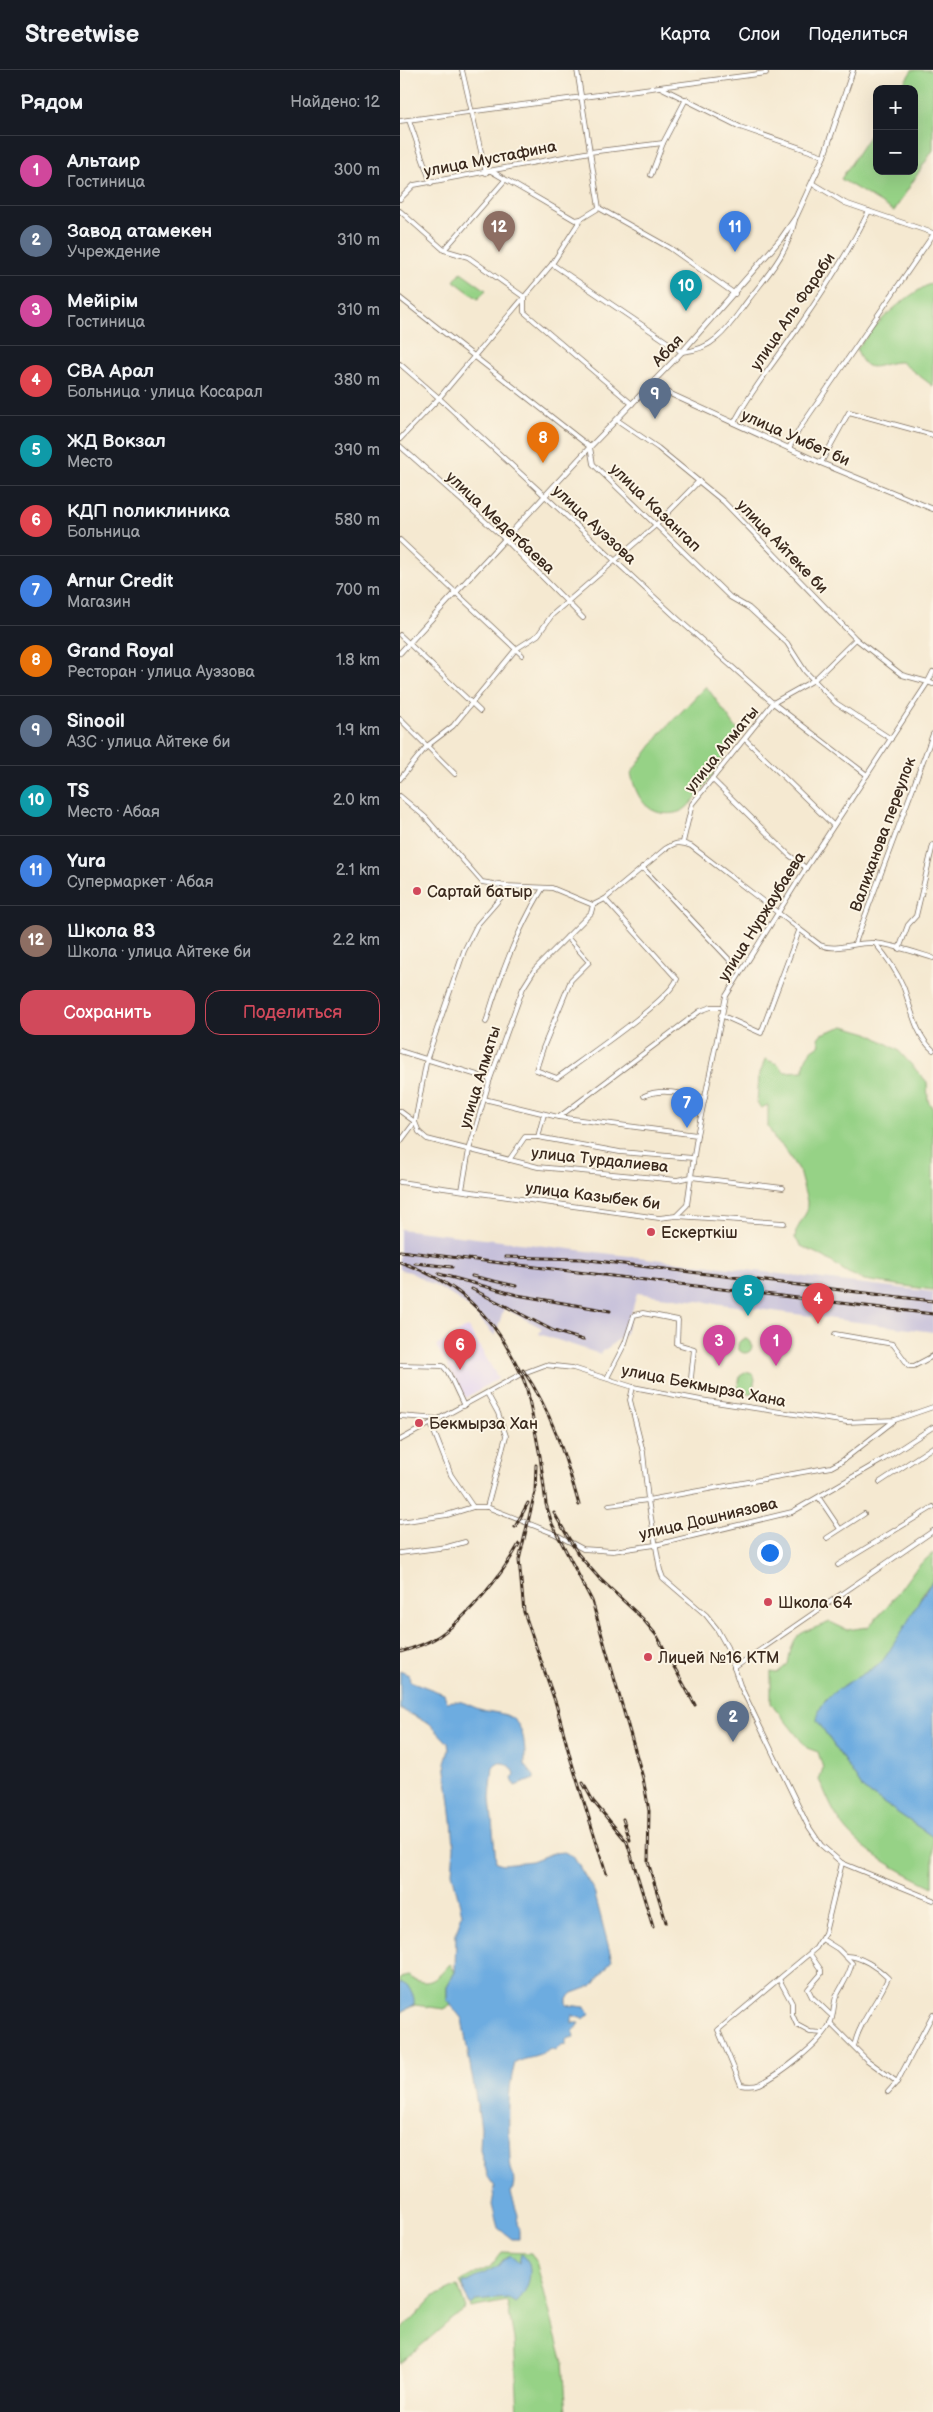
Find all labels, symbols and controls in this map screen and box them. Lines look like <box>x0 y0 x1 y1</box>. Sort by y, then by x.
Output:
text: Streetwise <box>25 20 139 49</box>
text: Карта <box>660 24 710 45</box>
text: Слои <box>738 24 780 45</box>
text: Поделиться <box>808 24 908 45</box>
map controls <box>873 85 918 175</box>
button: + <box>873 85 918 130</box>
text: Рядом <box>20 90 83 115</box>
text: Найдено: 12 <box>290 93 380 112</box>
button: − <box>873 130 918 175</box>
street label: улица Мустафина <box>422 137 559 182</box>
text: Альтаир <box>67 150 140 173</box>
text: 1 <box>33 161 39 180</box>
text: 300 m <box>334 161 380 180</box>
text: Гостиница <box>67 173 145 192</box>
pin: 12 <box>483 211 515 252</box>
pin: 11 <box>719 211 751 252</box>
text: Завод атамекен <box>67 220 212 243</box>
text: 2 <box>31 231 41 250</box>
text: 310 m <box>337 231 380 250</box>
text: Учреждение <box>67 243 160 262</box>
street label: улица Аль Фараби <box>747 249 840 374</box>
pin: 10 <box>670 270 702 311</box>
text: Мейірім <box>67 290 138 313</box>
text: 3 <box>31 301 41 320</box>
text: 310 m <box>337 301 380 320</box>
text: Гостиница <box>67 313 145 332</box>
street label: Абая <box>648 331 688 372</box>
text: СВА Арал <box>67 360 154 383</box>
text: 4 <box>31 371 41 390</box>
text: 380 m <box>334 371 380 390</box>
pin: 9 <box>639 378 671 419</box>
text: Больница · улица Косарал <box>67 383 263 402</box>
street label: улица Умбет би <box>738 406 853 471</box>
pin: 8 <box>527 422 559 463</box>
text: ЖД Вокзал <box>67 430 166 453</box>
text: 5 <box>31 441 41 460</box>
text: 390 m <box>334 441 380 460</box>
text: Место <box>67 453 113 472</box>
street label: улица Казангап <box>606 460 704 556</box>
street label: улица Медетбаева <box>442 468 559 579</box>
street label: улица Ауэзова <box>548 481 640 569</box>
street label: улица Айтеке би <box>732 496 832 598</box>
text: КДП поликлиника <box>67 500 230 523</box>
text: 6 <box>31 511 41 530</box>
text: 580 m <box>335 511 380 530</box>
text: Больница <box>67 523 140 542</box>
text: Arnur Credit <box>67 570 173 593</box>
text: 7 <box>32 581 40 600</box>
text: 700 m <box>336 581 380 600</box>
text: Магазин <box>67 593 131 612</box>
text: Grand Royal <box>67 640 174 663</box>
text: 8 <box>31 651 41 670</box>
text: 1.8 km <box>336 651 380 670</box>
text: Ресторан · улица Ауэзова <box>67 663 255 682</box>
street label: улица Алматы <box>681 703 763 797</box>
text: Sinooil <box>67 710 125 733</box>
text: 9 <box>31 721 41 740</box>
text: 1.9 km <box>336 721 380 740</box>
text: АЗС · улица Айтеке би <box>67 733 231 752</box>
street label: Валиханова переулок <box>847 754 920 914</box>
text: TS <box>67 780 89 803</box>
text: 10 <box>28 791 44 810</box>
text: 2.0 km <box>333 791 380 810</box>
text: Место · Абая <box>67 803 160 822</box>
street label: улица Нуржаубаева <box>715 848 810 985</box>
text: Yura <box>67 850 106 873</box>
text: 11 <box>29 861 43 880</box>
text: 2.1 km <box>336 861 380 880</box>
text: Супермаркет · Абая <box>67 873 214 892</box>
place label: Сартай батыр <box>427 883 532 902</box>
marker: Сартай батыр <box>411 885 423 897</box>
text: Школа 83 <box>67 920 155 943</box>
text: 12 <box>28 931 44 950</box>
text: 2.2 km <box>333 931 380 950</box>
text: Школа · улица Айтеке би <box>67 943 251 962</box>
button: Сохранить <box>20 990 195 1035</box>
button: Поделиться <box>205 990 380 1035</box>
street label: улица Алматы <box>456 1024 505 1131</box>
pin: 7 <box>671 1087 703 1128</box>
street label: улица Турдалиева <box>530 1144 670 1177</box>
street label: улица Казыбек би <box>524 1179 661 1214</box>
place label: Ескерткіш <box>661 1224 738 1243</box>
marker: Ескерткіш <box>645 1226 657 1238</box>
pin: 5 <box>732 1275 764 1316</box>
pin: 4 <box>802 1283 834 1324</box>
pin: 3 <box>703 1325 735 1366</box>
pin: 1 <box>760 1325 792 1366</box>
pin: 6 <box>444 1329 476 1370</box>
street label: улица Бекмырза Хана <box>620 1361 788 1412</box>
place label: Бекмырза Хан <box>429 1415 538 1434</box>
marker: Бекмырза Хан <box>413 1417 425 1429</box>
street label: улица Дошниязова <box>637 1494 780 1545</box>
your location <box>757 1540 783 1566</box>
place label: Школа 64 <box>778 1594 853 1613</box>
marker: Школа 64 <box>762 1596 774 1608</box>
place label: Лицей №16 КТМ <box>657 1649 779 1668</box>
marker: Лицей №16 КТМ <box>642 1651 654 1663</box>
pin: 2 <box>717 1701 749 1742</box>

